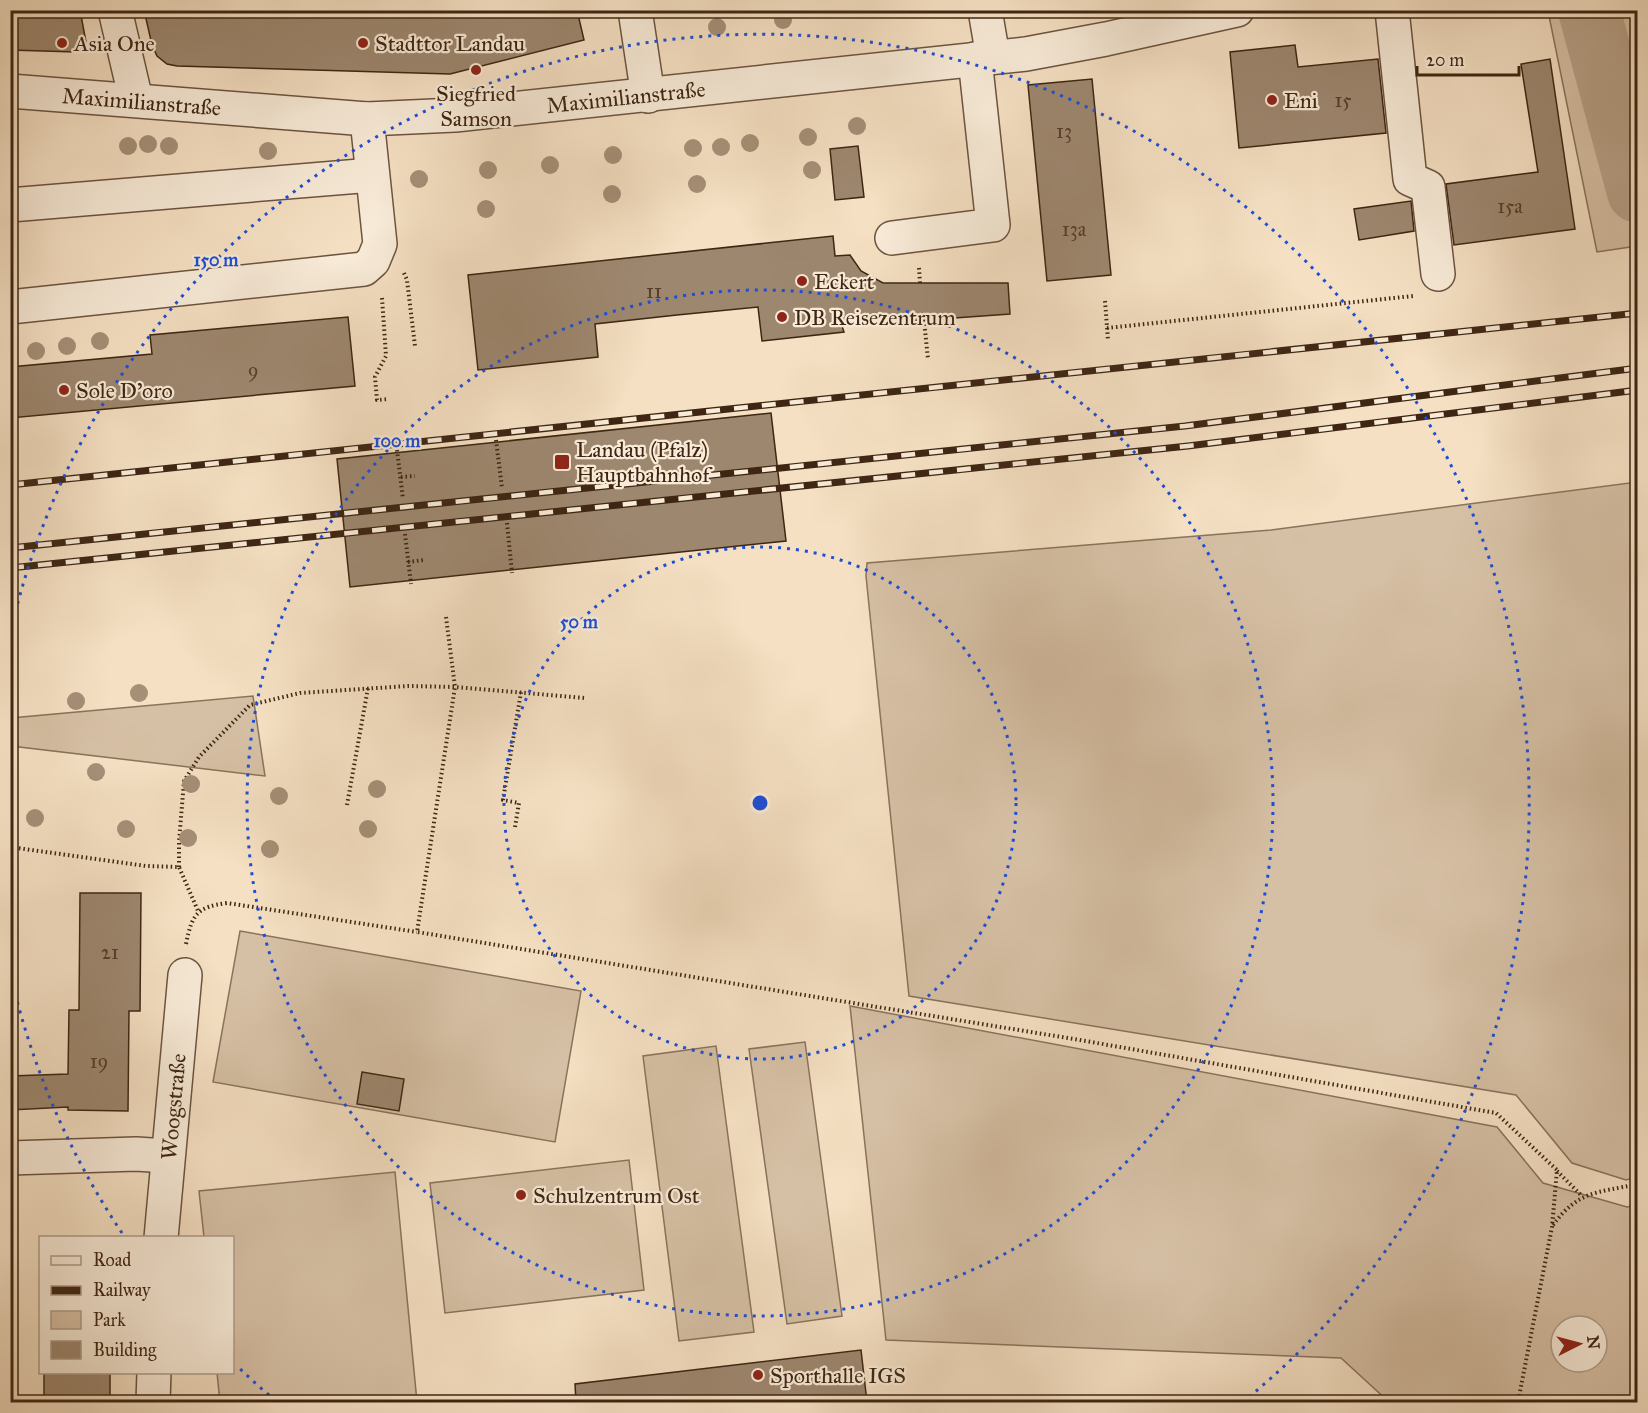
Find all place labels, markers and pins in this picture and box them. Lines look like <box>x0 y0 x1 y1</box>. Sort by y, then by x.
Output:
place label: Asia One <box>73 30 155 57</box>
place label: Stadttor Landau <box>375 30 525 57</box>
marker: Asia One <box>55 36 69 50</box>
marker: Stadttor Landau <box>356 36 370 50</box>
marker: Siegfried Samson <box>469 63 483 77</box>
place label: Siegfried Samson <box>436 80 516 132</box>
place label: Eni <box>1284 87 1318 114</box>
marker: Eni <box>1265 93 1279 107</box>
place label: Eckert <box>814 268 874 295</box>
marker: Eckert <box>795 274 809 288</box>
place label: DB Reisezentrum <box>794 304 956 331</box>
marker: DB Reisezentrum <box>775 310 789 324</box>
place label: Sole D'oro <box>76 377 173 404</box>
marker: Sole D'oro <box>57 383 71 397</box>
place label: Landau (Pfalz) Hauptbahnhof <box>576 436 713 488</box>
marker: Landau (Pfalz) Hauptbahnhof <box>553 453 571 471</box>
centre of rings <box>750 793 770 813</box>
place label: Schulzentrum Ost <box>533 1182 700 1209</box>
marker: Schulzentrum Ost <box>514 1188 528 1202</box>
place label: Sporthalle IGS <box>770 1362 906 1389</box>
marker: Sporthalle IGS <box>751 1368 765 1382</box>

